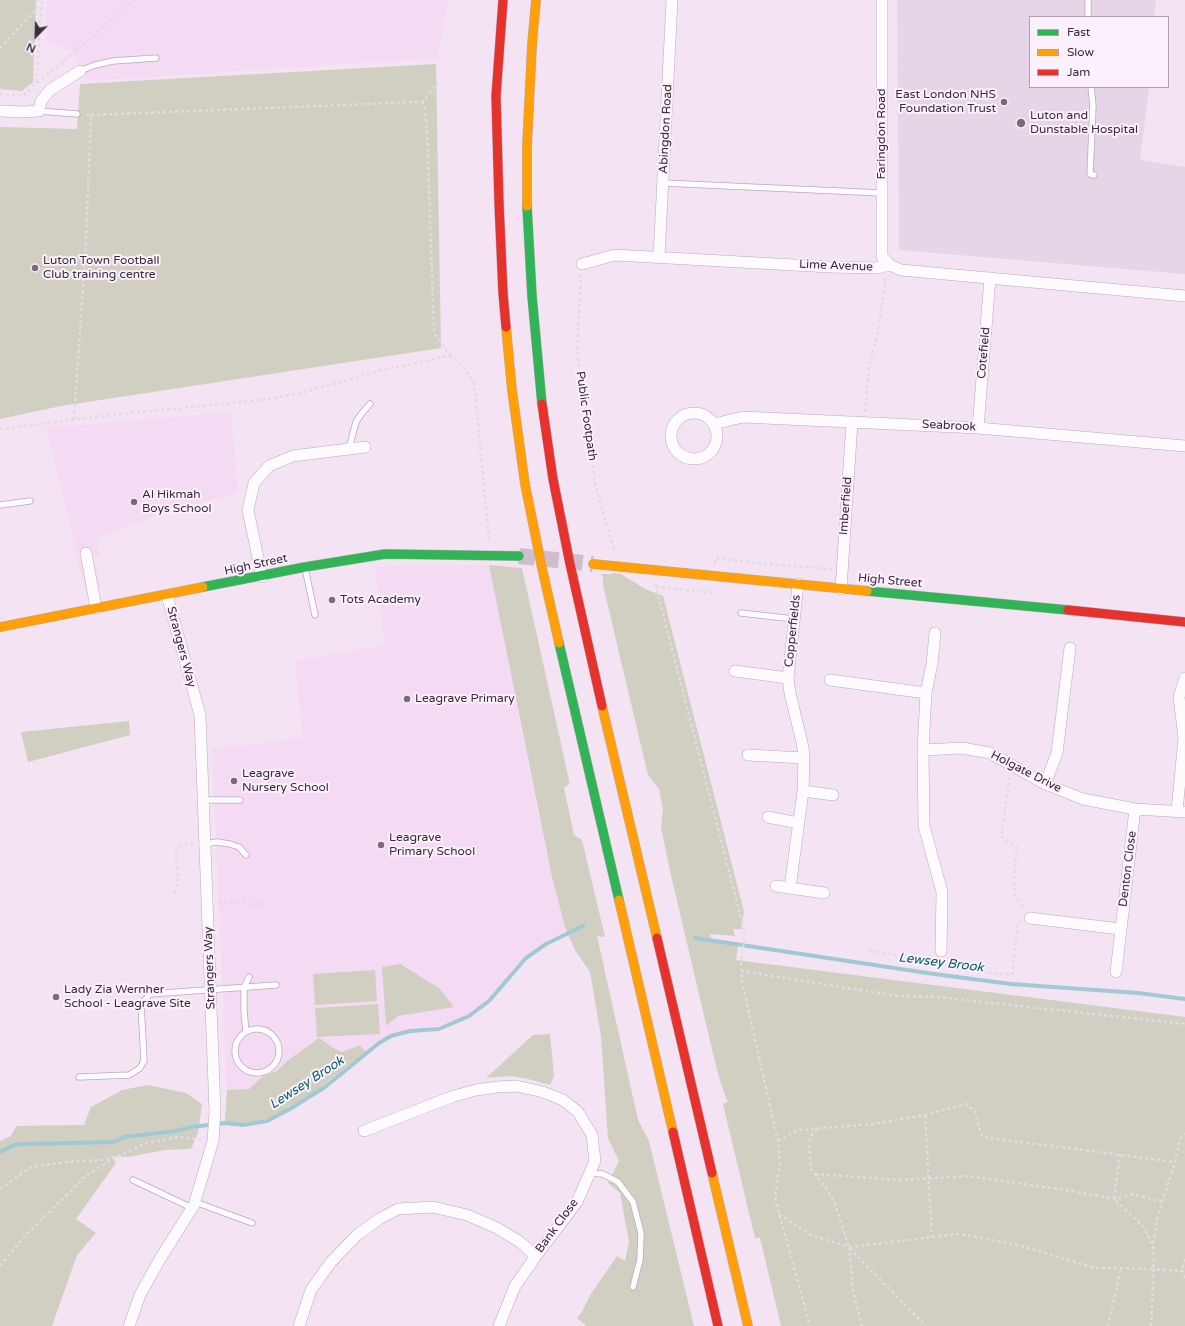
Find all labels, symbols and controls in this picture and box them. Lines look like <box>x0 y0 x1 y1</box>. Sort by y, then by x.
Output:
north arrow <box>16 16 56 56</box>
legend <box>1029 16 1169 88</box>
text: Fast <box>1067 25 1090 39</box>
text: N <box>25 40 38 55</box>
text: Slow <box>1067 45 1094 59</box>
text: Jam <box>1067 65 1090 79</box>
street label: Abingdon Road <box>656 84 676 174</box>
street label: Faringdon Road <box>875 88 889 180</box>
place label: East London NHS Foundation Trust <box>895 88 996 116</box>
marker: East London NHS Foundation Trust <box>999 97 1009 107</box>
place label: Luton and Dunstable Hospital <box>1030 109 1138 137</box>
marker: Luton and Dunstable Hospital <box>1015 117 1027 129</box>
place label: Luton Town Football Club training centre <box>43 254 159 282</box>
street label: Lime Avenue <box>799 258 873 274</box>
marker: Luton Town Football Club training centre <box>30 263 40 273</box>
street label: Cotefield <box>975 327 993 379</box>
street label: Public Footpath <box>573 370 599 462</box>
street label: Seabrook <box>922 417 976 435</box>
street label: Imberfield <box>837 476 855 536</box>
place label: Al Hikmah Boys School <box>142 488 211 516</box>
marker: Al Hikmah Boys School <box>129 497 139 507</box>
street label: High Street <box>223 551 289 579</box>
street label: High Street <box>857 571 923 591</box>
place label: Tots Academy <box>340 593 421 607</box>
street label: Copperfields <box>782 594 804 668</box>
marker: Tots Academy <box>327 595 337 605</box>
street label: Strangers Way <box>163 605 199 689</box>
place label: Leagrave Primary <box>415 692 515 706</box>
marker: Leagrave Primary <box>402 694 412 704</box>
street label: Holgate Drive <box>988 748 1064 796</box>
place label: Leagrave Nursery School <box>242 767 329 795</box>
marker: Leagrave Nursery School <box>229 776 239 786</box>
street label: Denton Close <box>1116 830 1140 908</box>
place label: Leagrave Primary School <box>389 831 475 859</box>
marker: Leagrave Primary School <box>376 840 386 850</box>
street label: Strangers Way <box>201 926 219 1010</box>
water label: Lewsey Brook <box>898 950 984 976</box>
place label: Lady Zia Wernher School - Leagrave Site <box>64 983 191 1011</box>
marker: Lady Zia Wernher School - Leagrave Site <box>51 992 61 1002</box>
water label: Lewsey Brook <box>267 1053 347 1113</box>
street label: Bank Close <box>533 1196 581 1256</box>

